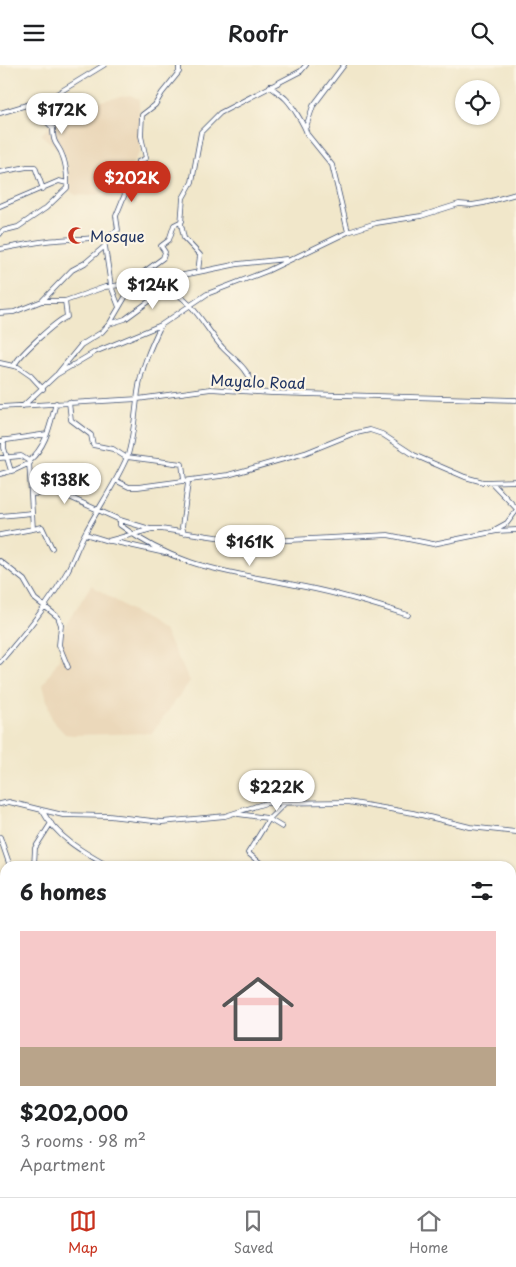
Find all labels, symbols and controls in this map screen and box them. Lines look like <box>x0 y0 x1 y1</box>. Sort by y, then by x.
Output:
text: Roofr <box>228 16 288 49</box>
icon: menu <box>20 19 48 47</box>
icon: search <box>468 19 496 47</box>
map controls <box>455 80 500 125</box>
button: locate <box>455 80 500 125</box>
pin: $172K <box>27 93 97 135</box>
text: $172K <box>37 97 87 121</box>
pin: $202K <box>97 161 167 203</box>
text: $202K <box>105 165 159 189</box>
place label: Mosque <box>90 224 145 247</box>
mosque icon: Mosque <box>66 225 86 245</box>
pin: $124K <box>118 267 188 310</box>
text: $124K <box>127 272 179 296</box>
street label: Mayalo Road <box>210 368 306 394</box>
pin: $138K <box>30 463 100 505</box>
text: $138K <box>40 467 90 491</box>
pin: $161K <box>215 525 285 567</box>
text: $161K <box>226 529 274 553</box>
pin: $222K <box>242 769 312 812</box>
text: $222K <box>250 774 304 798</box>
text: 6 homes <box>20 875 106 907</box>
icon: filters <box>468 877 496 905</box>
icon: home <box>213 964 303 1054</box>
text: $202,000 <box>20 1096 128 1128</box>
text: 3 rooms · 98 m² <box>20 1128 146 1152</box>
text: Apartment <box>20 1152 105 1176</box>
tab: Map <box>68 1207 98 1258</box>
tab: Saved <box>234 1207 273 1258</box>
tab: Home <box>409 1207 448 1258</box>

